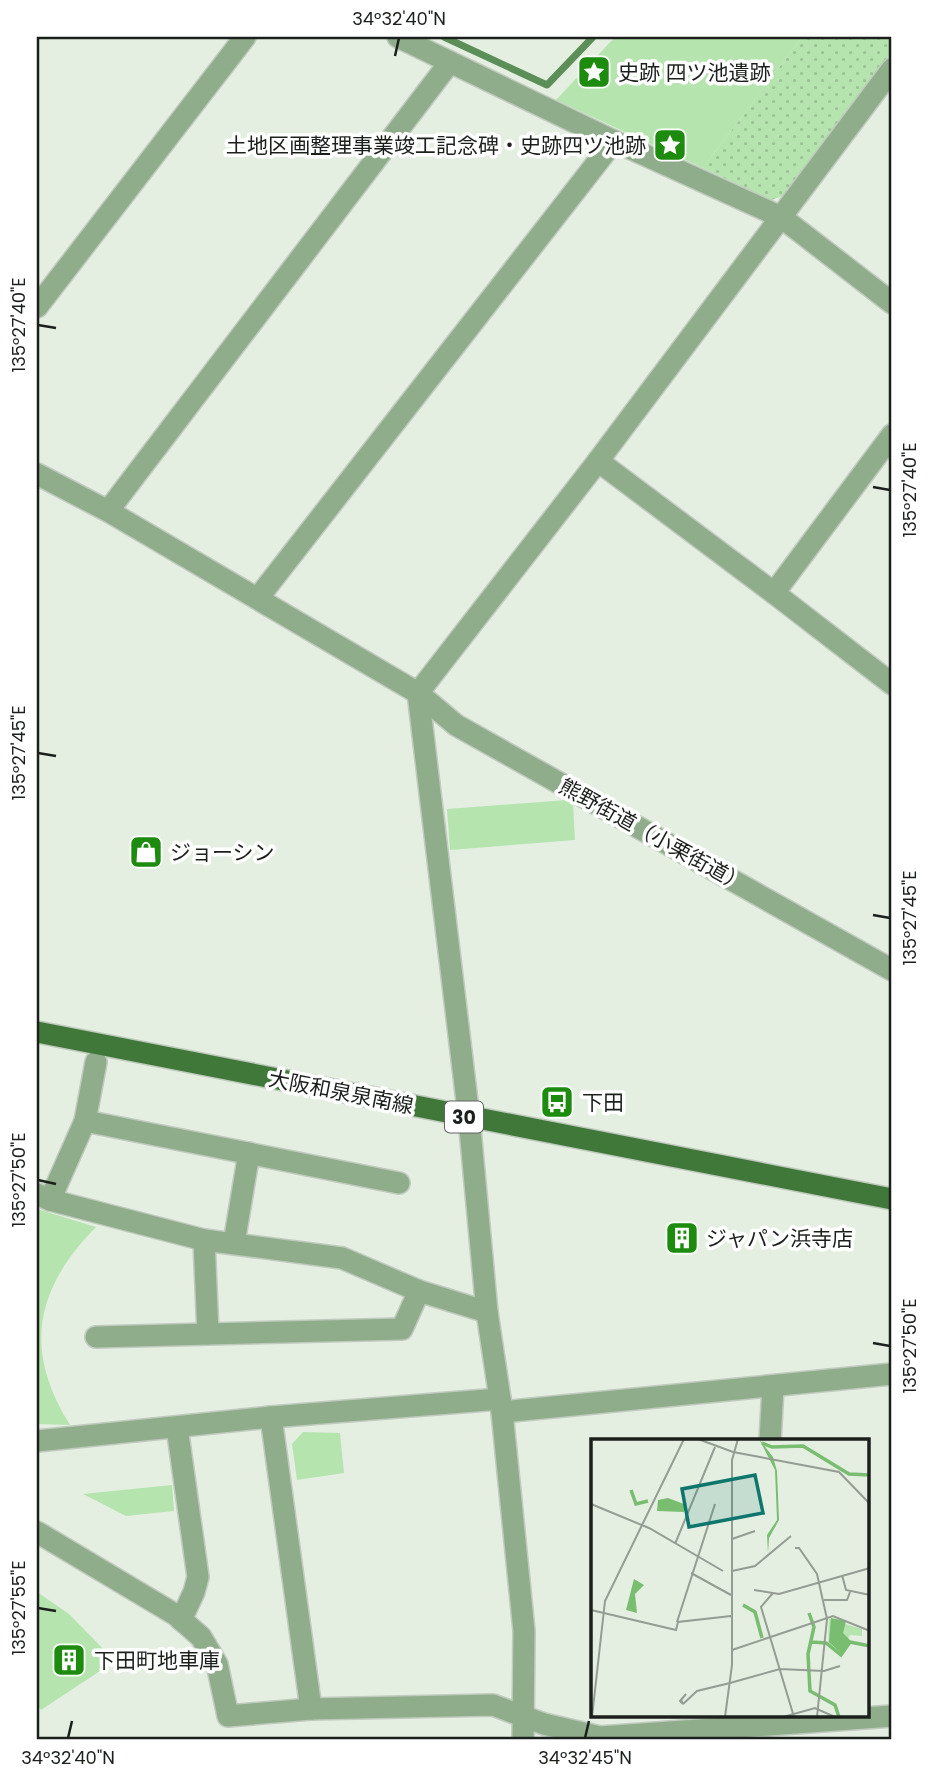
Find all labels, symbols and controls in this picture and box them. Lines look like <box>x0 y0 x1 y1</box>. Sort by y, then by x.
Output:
text: 34°32'40"N <box>352 6 446 31</box>
place icon: 史跡 四ツ池遺跡 <box>575 53 613 91</box>
place label: 史跡 四ツ池遺跡 <box>618 58 771 87</box>
place icon: 土地区画整理事業竣工記念碑・史跡四ツ池跡 <box>651 126 689 164</box>
place label: 土地区画整理事業竣工記念碑・史跡四ツ池跡 <box>226 131 646 160</box>
text: 135°27'40"E <box>6 277 31 373</box>
text: 135°27'40"E <box>897 442 922 538</box>
text: 135°27'45"E <box>6 705 31 801</box>
street label: 熊野街道（小栗街道） <box>554 771 752 899</box>
shop icon: ジョーシン <box>127 833 165 871</box>
place label: ジョーシン <box>170 838 275 867</box>
text: 135°27'45"E <box>897 870 922 966</box>
street label: 大阪和泉泉南線 <box>266 1064 416 1120</box>
bus stop icon: 下田 <box>538 1083 576 1121</box>
place label: 下田 <box>582 1088 624 1117</box>
road number: 30 <box>445 1102 483 1133</box>
text: 135°27'50"E <box>6 1132 31 1228</box>
building icon: ジャパン浜寺店 <box>663 1219 701 1257</box>
place label: ジャパン浜寺店 <box>706 1224 853 1253</box>
text: 135°27'50"E <box>897 1298 922 1394</box>
inset map <box>591 1439 870 1718</box>
text: 135°27'55"E <box>6 1560 31 1656</box>
building icon: 下田町地車庫 <box>50 1641 88 1679</box>
place label: 下田町地車庫 <box>94 1646 220 1675</box>
text: 34°32'40"N <box>21 1745 115 1770</box>
text: 34°32'45"N <box>538 1745 632 1770</box>

